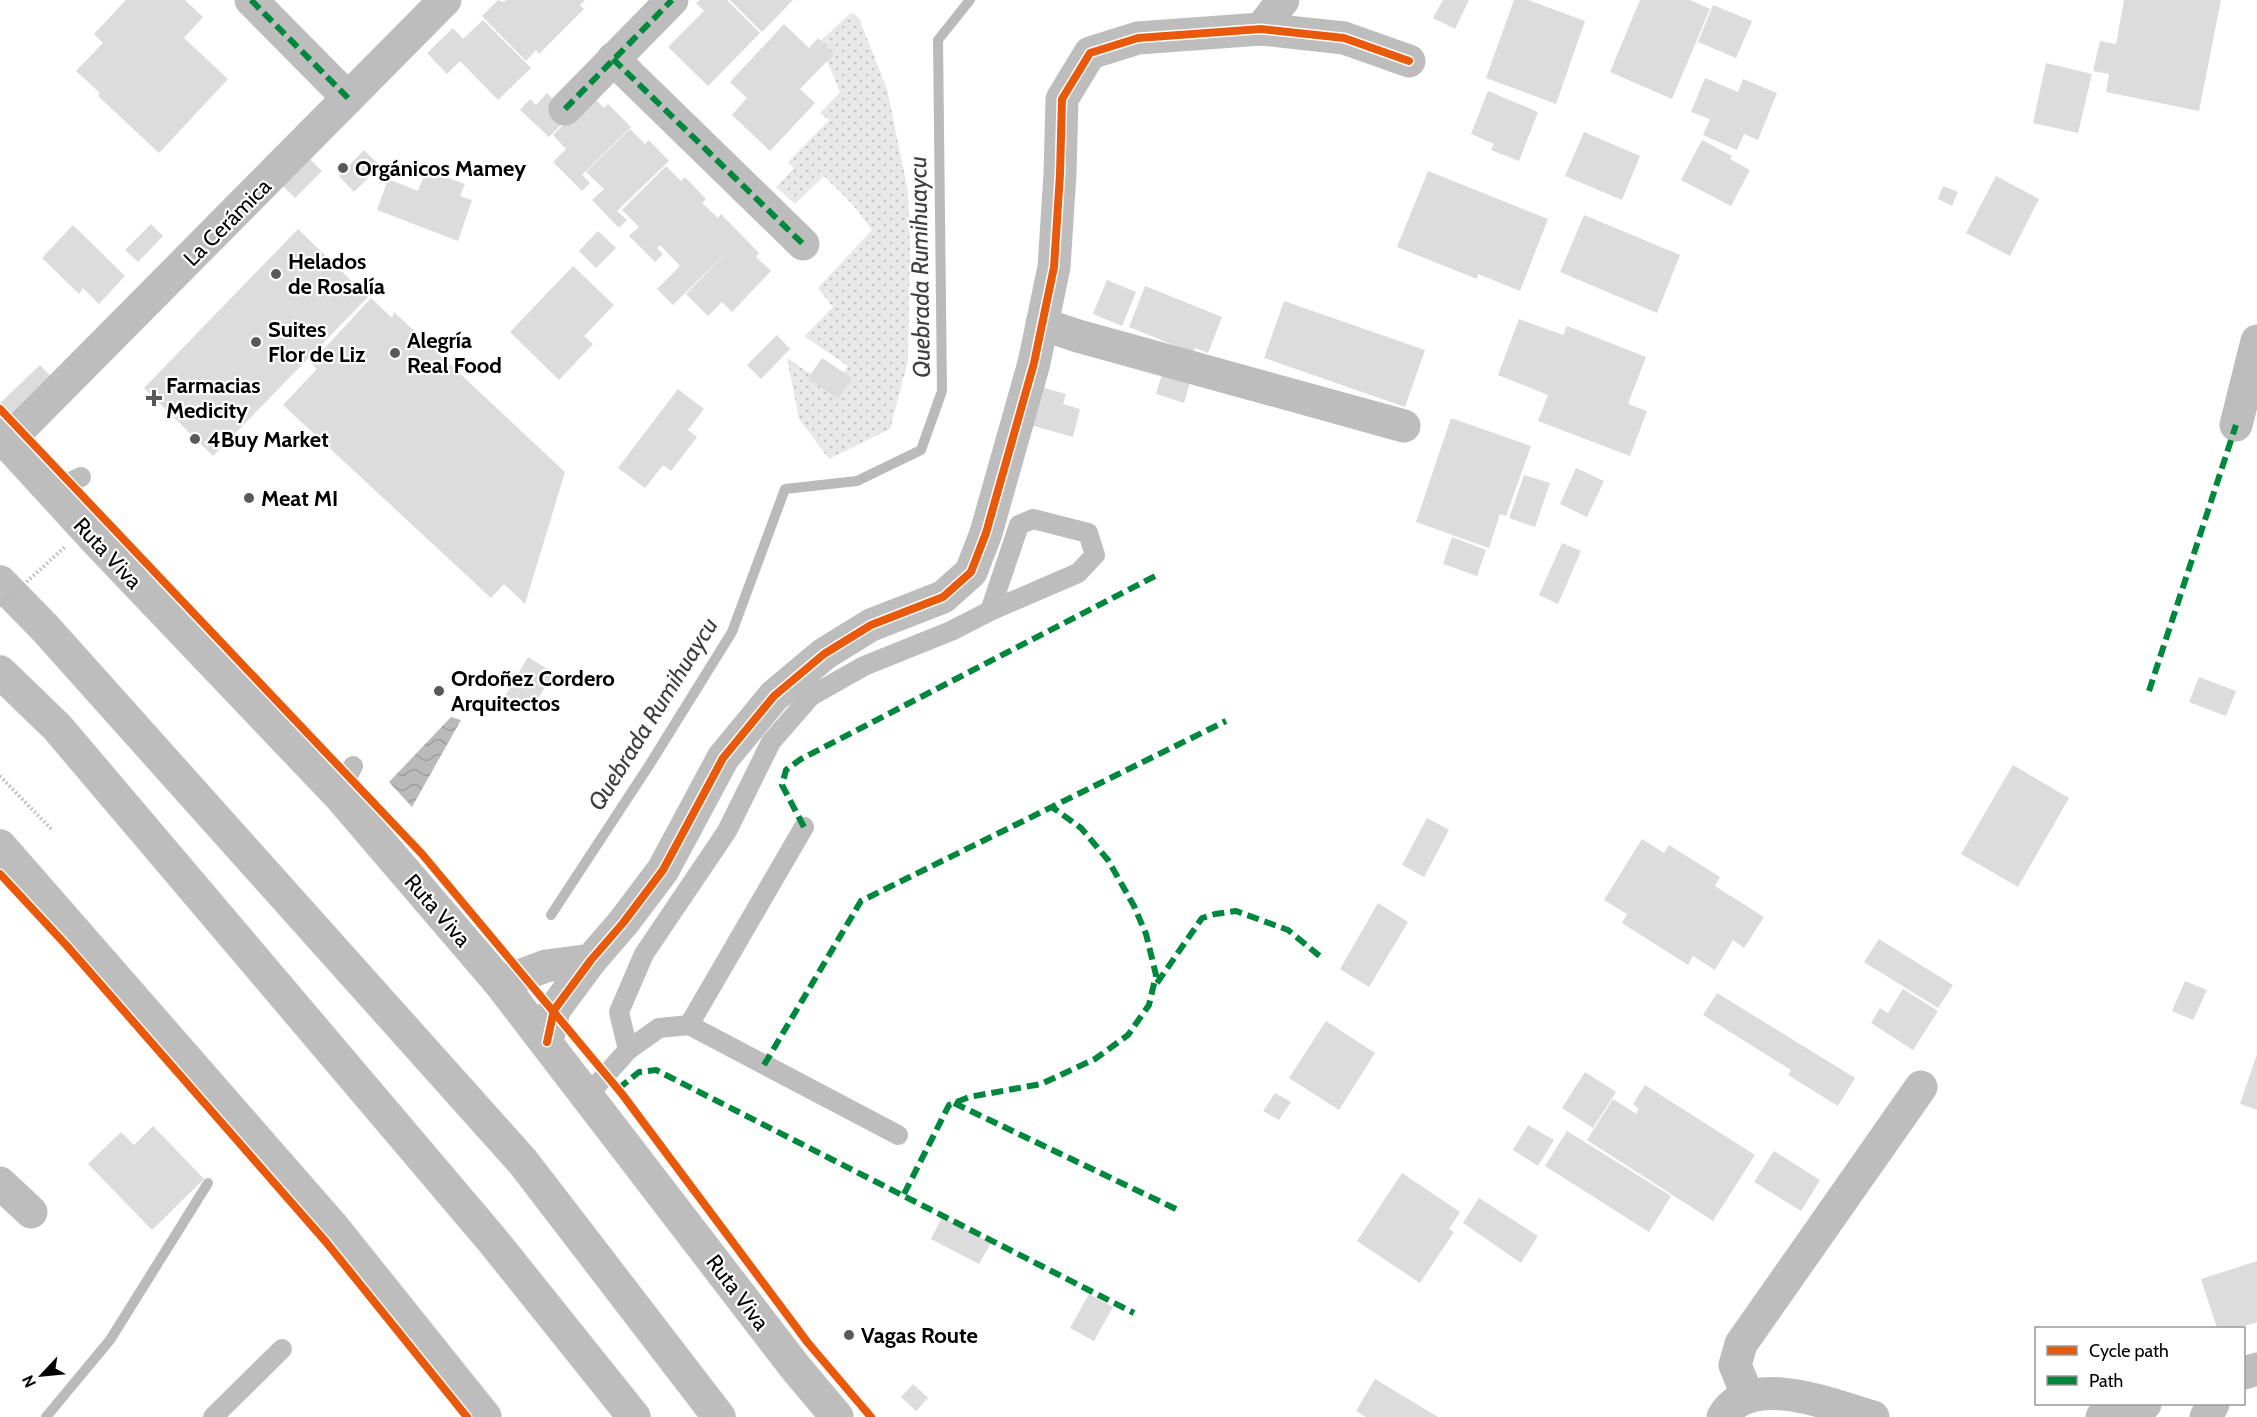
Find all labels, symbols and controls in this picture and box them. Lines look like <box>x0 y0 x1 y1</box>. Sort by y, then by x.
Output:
place label: Orgánicos Mamey <box>355 155 526 182</box>
water label: Quebrada Rumihuaycu <box>903 156 936 378</box>
marker: Orgánicos Mamey <box>336 161 350 175</box>
street label: La Cerámica <box>178 173 277 272</box>
place label: Helados de Rosalía <box>288 248 385 300</box>
marker: Helados de Rosalía <box>269 267 283 281</box>
place label: Suites Flor de Liz <box>268 316 366 368</box>
place label: Alegría Real Food <box>407 327 502 379</box>
marker: Suites Flor de Liz <box>249 335 263 349</box>
marker: Alegría Real Food <box>388 346 402 360</box>
place label: Farmacias Medicity <box>166 372 261 424</box>
marker: Farmacias Medicity <box>147 391 161 405</box>
place label: 4Buy Market <box>207 426 329 453</box>
marker: 4Buy Market <box>188 432 202 446</box>
place label: Meat MI <box>261 485 338 512</box>
marker: Meat MI <box>242 491 256 505</box>
street label: Ruta Viva <box>68 512 148 595</box>
water label: Quebrada Rumihuaycu <box>582 612 724 815</box>
place label: Ordoñez Cordero Arquitectos <box>451 665 615 717</box>
marker: Ordoñez Cordero Arquitectos <box>432 684 446 698</box>
street label: Ruta Viva <box>399 868 477 953</box>
street label: Ruta Viva <box>700 1249 775 1336</box>
place label: Vagas Route <box>861 1322 978 1349</box>
legend <box>2035 1327 2245 1405</box>
marker: Vagas Route <box>842 1328 856 1342</box>
text: Cycle path <box>2089 1340 2169 1362</box>
north arrow <box>12 1345 72 1405</box>
text: Path <box>2089 1370 2123 1392</box>
text: N <box>18 1372 40 1391</box>

